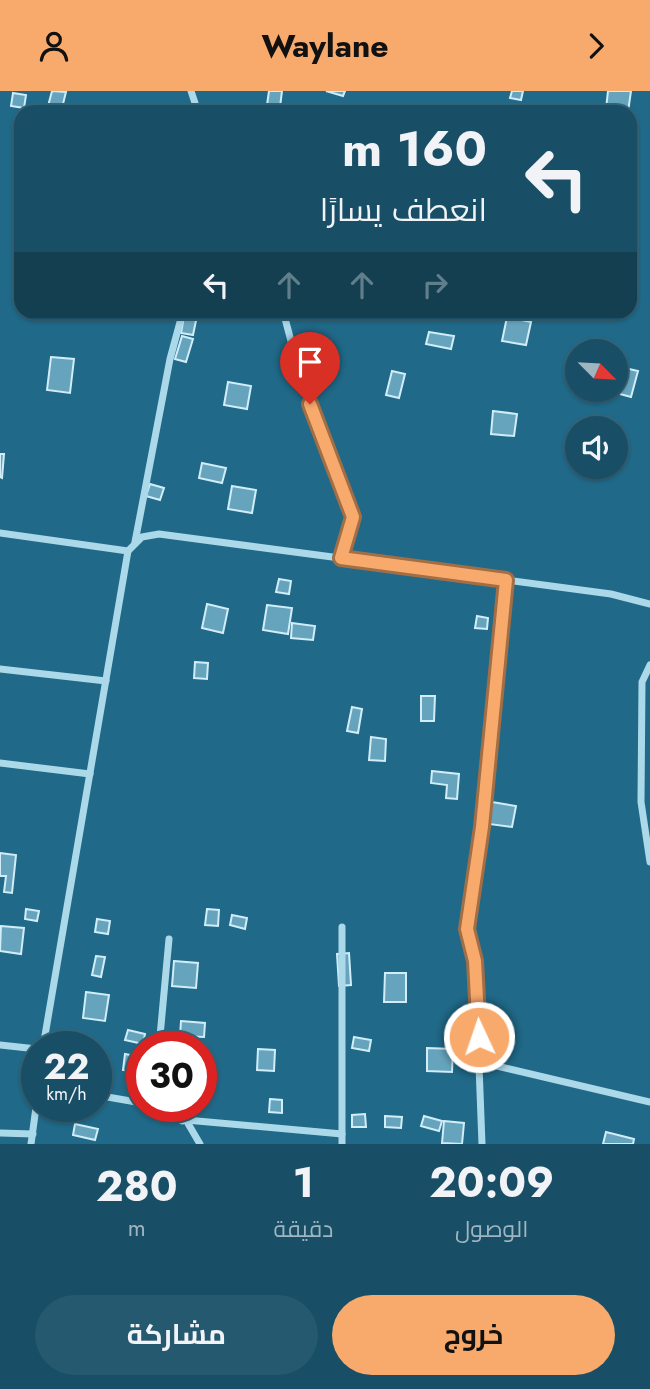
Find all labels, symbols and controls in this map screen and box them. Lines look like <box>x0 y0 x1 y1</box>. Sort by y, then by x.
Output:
text: Waylane <box>261 23 389 69</box>
icon: person <box>35 27 73 65</box>
icon: forward <box>577 27 615 65</box>
text: 160 m <box>342 114 487 184</box>
icon: left <box>511 133 602 224</box>
text: انعطف يسارًا <box>320 187 487 233</box>
icon: left <box>197 266 235 304</box>
icon: ahead <box>270 266 308 304</box>
icon: ahead <box>343 266 381 304</box>
icon: right <box>416 266 454 304</box>
pin <box>280 332 340 404</box>
north arrow <box>565 339 628 403</box>
map controls <box>565 339 628 479</box>
icon: arrive <box>291 343 329 381</box>
button: sound <box>565 416 628 479</box>
position arrow <box>442 1000 516 1074</box>
speed limit sign: 30 <box>126 1031 217 1122</box>
text: 22 <box>44 1042 89 1092</box>
text: km/h <box>46 1081 87 1107</box>
text: 1 <box>293 1152 314 1213</box>
text: 20:09 <box>429 1152 554 1213</box>
text: 280 <box>96 1156 178 1217</box>
text: m <box>128 1211 146 1245</box>
text: دقيقة <box>274 1212 333 1246</box>
text: الوصول <box>455 1212 528 1246</box>
button: مشاركة <box>35 1295 318 1375</box>
button: خروج <box>332 1295 615 1375</box>

